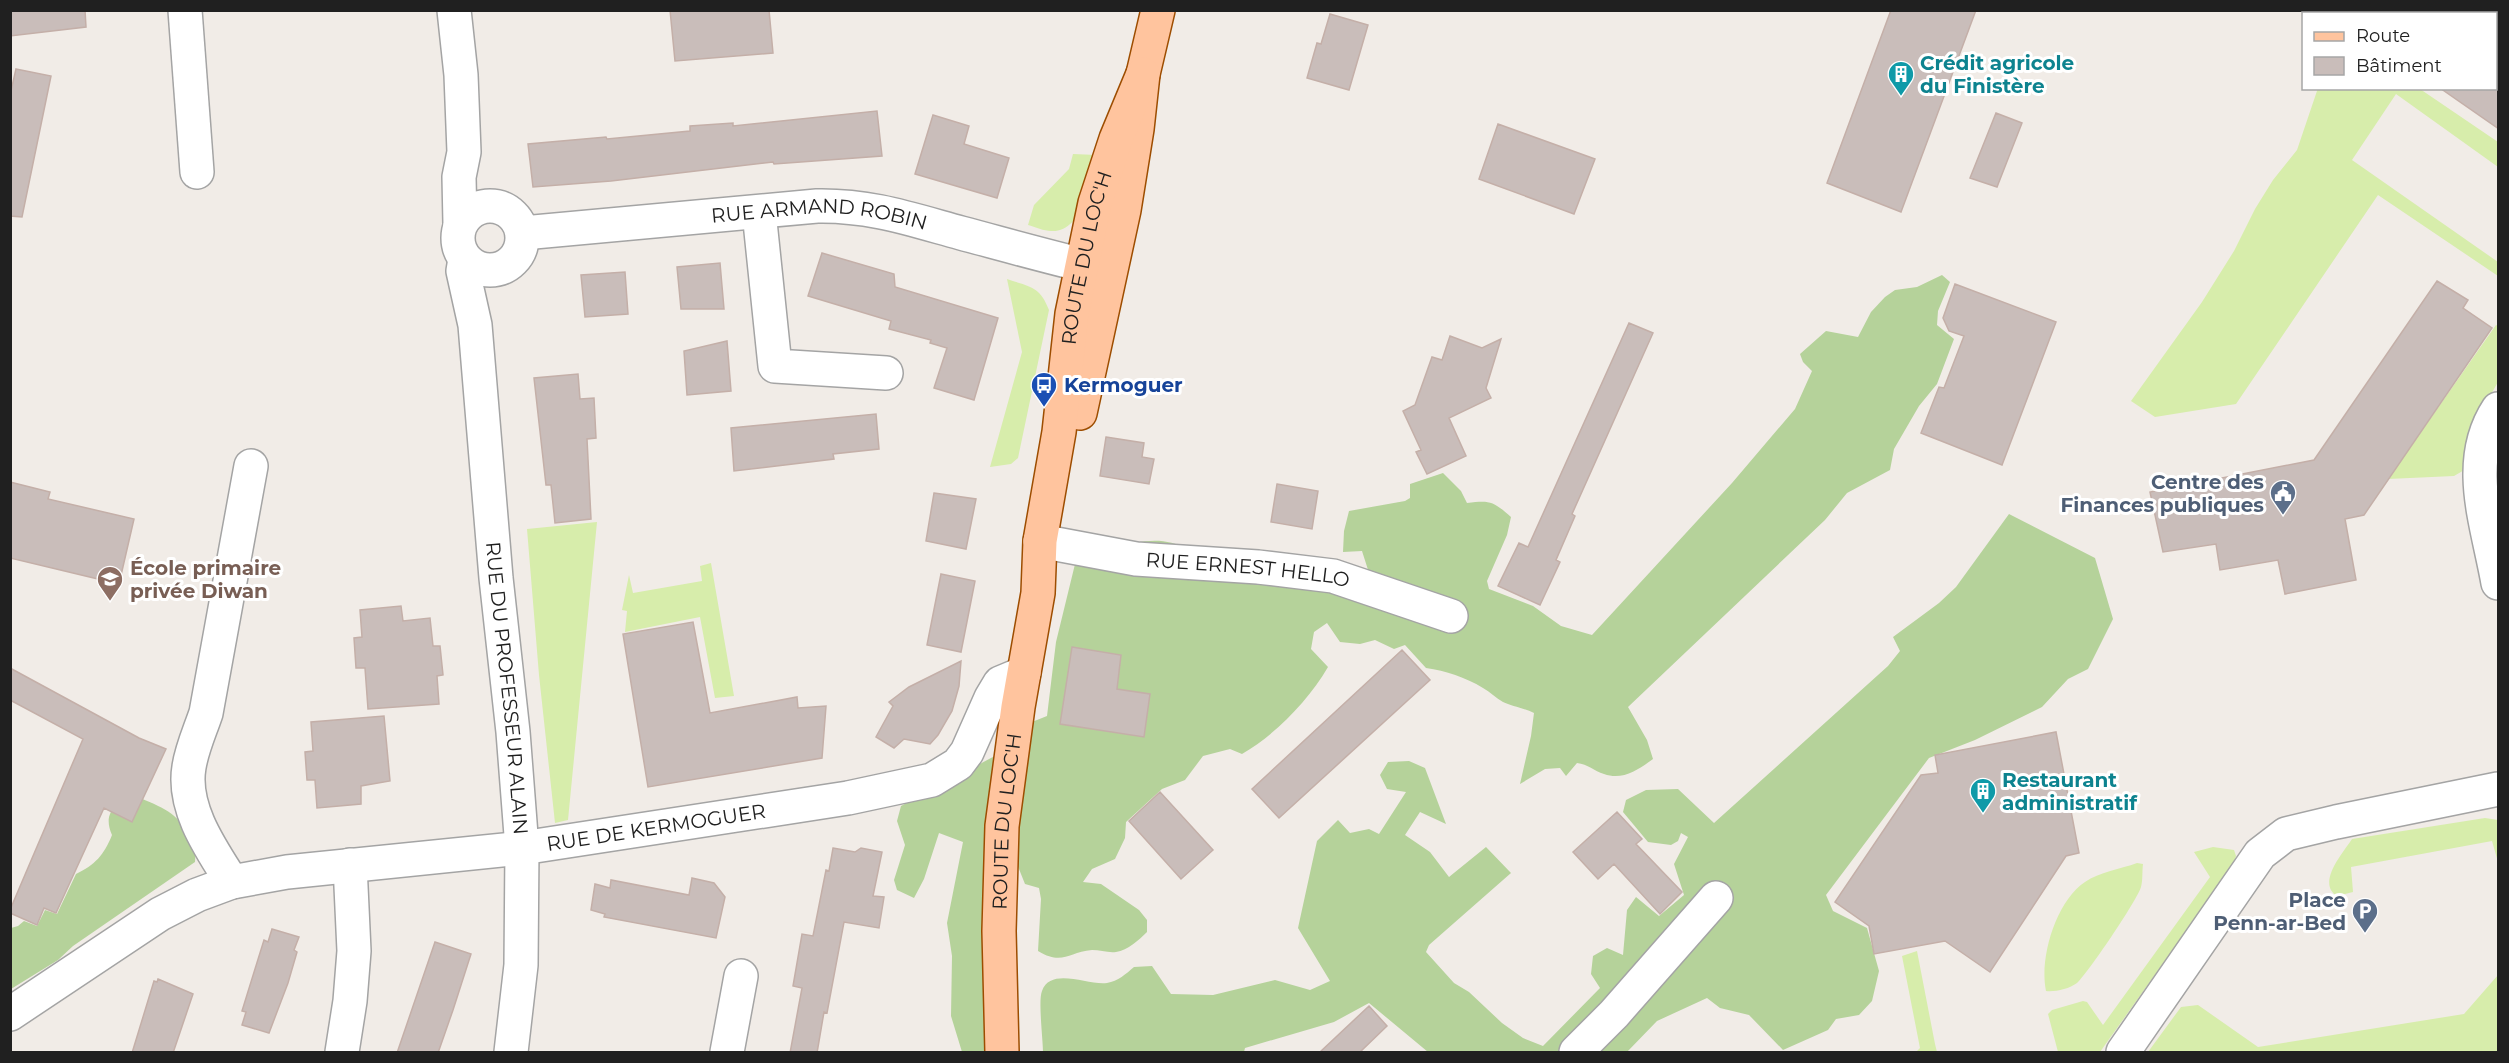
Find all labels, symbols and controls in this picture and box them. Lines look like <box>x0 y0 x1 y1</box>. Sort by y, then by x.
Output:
legend <box>2302 12 2497 90</box>
text: Route <box>2356 25 2410 47</box>
place label: Crédit agricole du Finistère <box>1920 51 2074 98</box>
text: Bâtiment <box>2356 55 2442 77</box>
building icon: Crédit agricole du Finistère <box>1886 59 1916 97</box>
street label: ROUTE DU LOC'H <box>1057 168 1117 346</box>
street label: RUE ARMAND ROBIN <box>710 194 930 235</box>
bus stop icon: Kermoguer <box>1029 370 1059 408</box>
place label: Kermoguer <box>1064 373 1183 397</box>
place label: Centre des Finances publiques <box>2060 470 2264 517</box>
public building icon: Centre des Finances publiques <box>2268 478 2298 516</box>
street label: RUE DU PROFESSEUR ALAIN <box>481 541 533 836</box>
street label: RUE ERNEST HELLO <box>1145 548 1353 593</box>
place label: École primaire privée Diwan <box>130 556 281 603</box>
school or university icon: École primaire privée Diwan <box>95 564 125 602</box>
street label: ROUTE DU LOC'H <box>988 732 1026 910</box>
place label: Restaurant administratif <box>2002 768 2138 815</box>
building icon: Restaurant administratif <box>1968 776 1998 814</box>
street label: RUE DE KERMOGUER <box>545 799 767 856</box>
place label: Place Penn-ar-Bed <box>2213 888 2346 935</box>
parking icon: Place Penn-ar-Bed <box>2350 896 2380 934</box>

